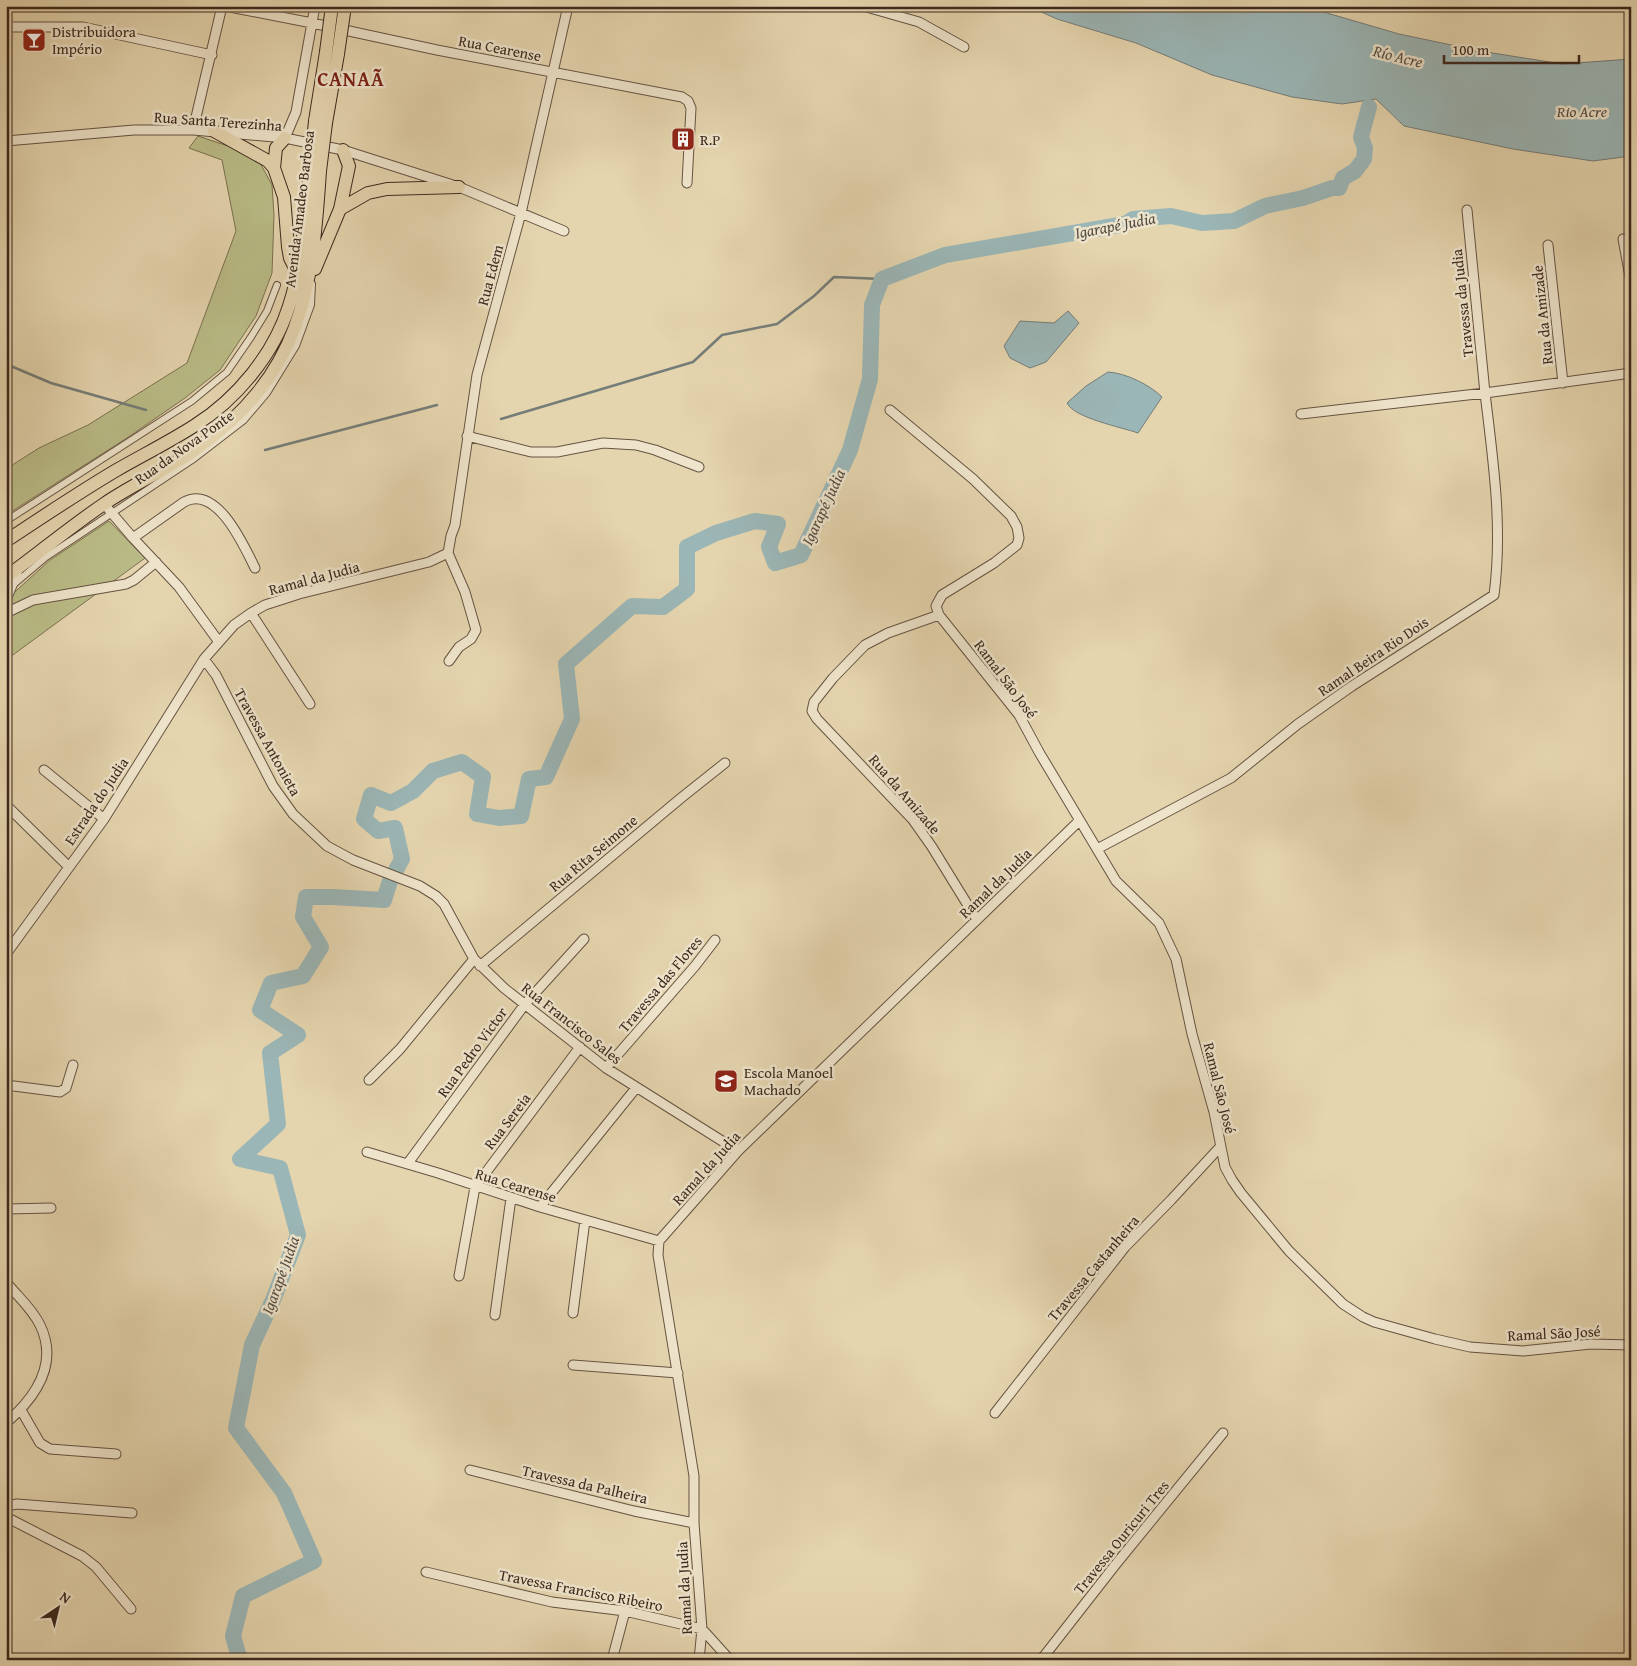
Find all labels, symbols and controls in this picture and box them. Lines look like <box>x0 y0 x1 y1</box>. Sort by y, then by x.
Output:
place label: Distribuidora Império <box>52 21 136 59</box>
bar icon: Distribuidora Império <box>21 27 47 53</box>
street label: Rua Cearense <box>457 30 543 66</box>
scale bar <box>1444 32 1580 64</box>
water label: Río Acre <box>1370 38 1426 74</box>
text: 100 m <box>1452 39 1490 60</box>
district label: CANAÃ <box>317 64 385 93</box>
water label: Rio Acre <box>1556 99 1608 123</box>
street label: Rua Santa Terezinha <box>153 106 283 136</box>
building icon: R.P <box>670 126 696 152</box>
street label: Avenida Amadeo Barbosa <box>279 129 319 289</box>
place label: R.P <box>700 129 720 150</box>
water label: Igarapé Judia <box>1073 205 1158 245</box>
street label: Rua Edem <box>472 242 508 308</box>
street label: Travessa da Judia <box>1446 248 1478 358</box>
street label: Rua da Amizade <box>1526 264 1558 366</box>
street label: Rua da Nova Ponte <box>130 405 238 489</box>
water label: Igarapé Judia <box>795 464 851 549</box>
street label: Ramal da Judia <box>266 556 362 600</box>
street label: Ramal Beira Rio Dois <box>1313 611 1433 701</box>
street label: Ramal São José <box>970 635 1042 723</box>
street label: Travessa Antonieta <box>230 684 306 800</box>
street label: Rua da Amizade <box>864 749 946 839</box>
street label: Estrada do Judia <box>59 753 133 849</box>
street label: Rua Rita Seimone <box>544 810 642 896</box>
street label: Ramal da Judia <box>954 843 1036 923</box>
street label: Travessa das Flores <box>613 931 707 1037</box>
street label: Rua Francisco Sales <box>517 977 627 1069</box>
street label: Rua Pedro Victor <box>432 1003 512 1101</box>
street label: Ramal São José <box>1199 1040 1241 1136</box>
place label: Escola Manoel Machado <box>744 1062 833 1100</box>
school or university icon: Escola Manoel Machado <box>713 1068 739 1094</box>
street label: Rua Sereia <box>479 1088 535 1154</box>
street label: Ramal da Judia <box>667 1126 745 1210</box>
street label: Rua Cearense <box>473 1163 559 1207</box>
street label: Travessa Castanheira <box>1042 1210 1144 1326</box>
water label: Igarapé Judia <box>255 1232 305 1317</box>
street label: Ramal São José <box>1507 1320 1601 1346</box>
street label: Travessa da Palheira <box>520 1459 650 1509</box>
street label: Travessa Ouricuri Tres <box>1068 1475 1174 1598</box>
street label: Ramal da Judia <box>671 1541 697 1635</box>
street label: Travessa Francisco Ribeiro <box>497 1564 665 1616</box>
north arrow <box>32 1584 82 1634</box>
text: N <box>56 1586 76 1609</box>

